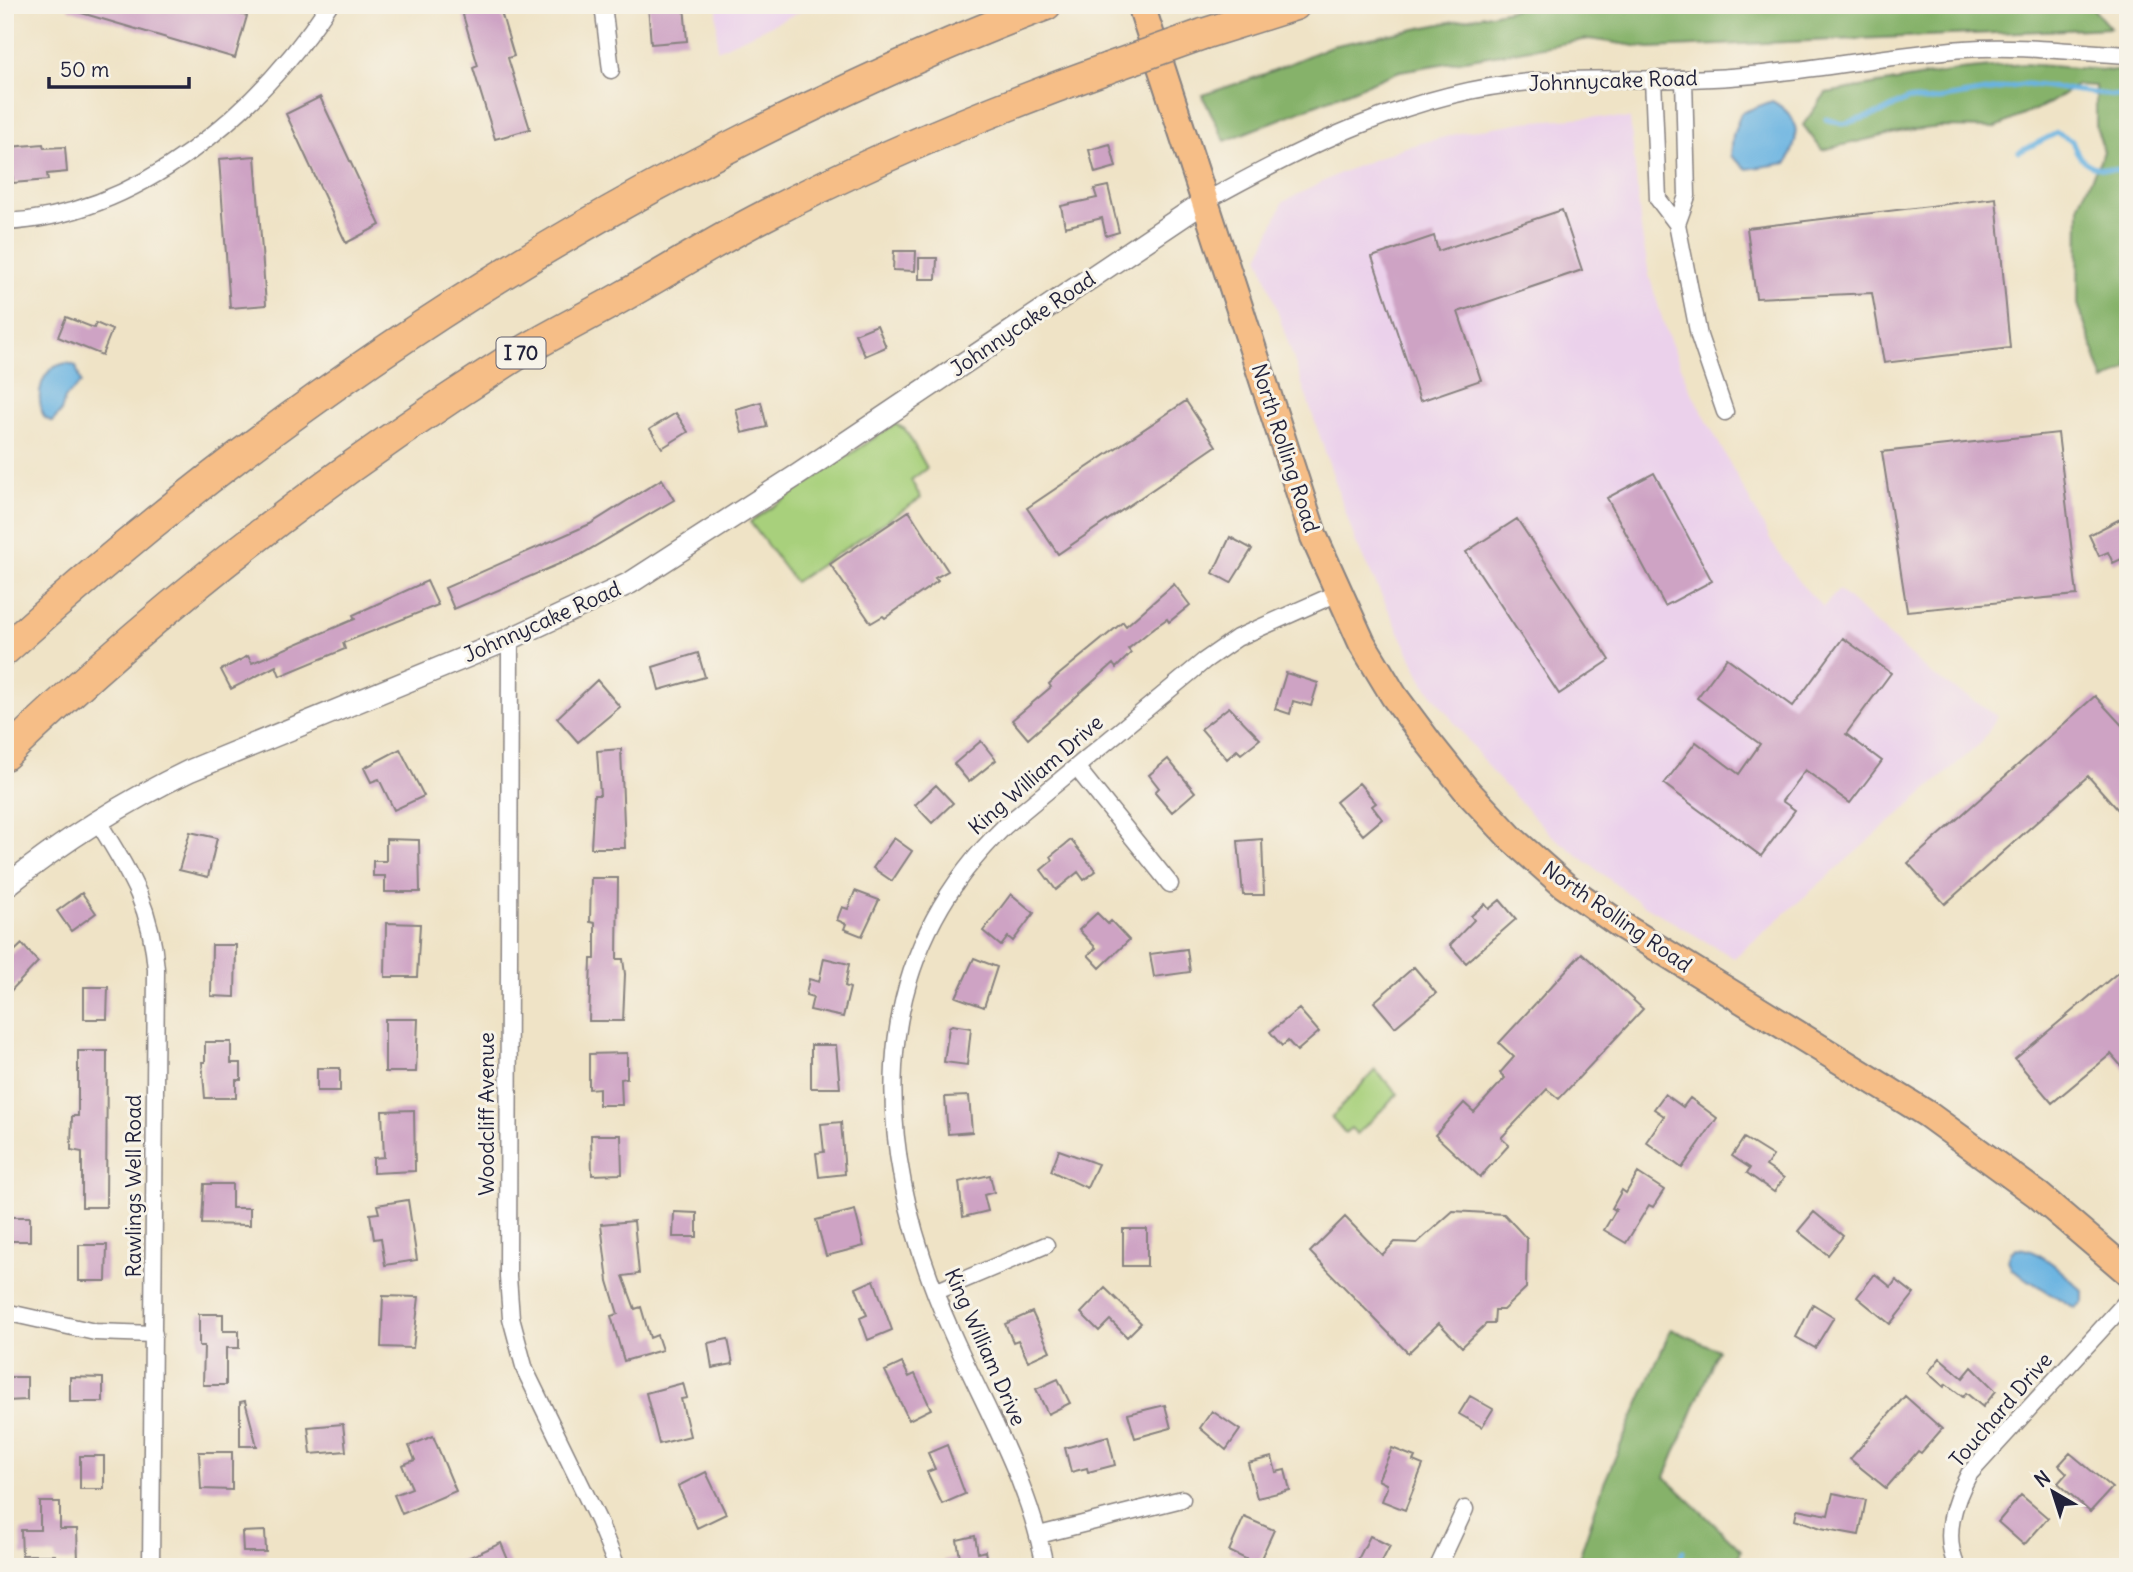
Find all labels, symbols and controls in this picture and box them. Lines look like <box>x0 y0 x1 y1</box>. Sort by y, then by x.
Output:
scale bar <box>49 46 189 90</box>
text: 50 m <box>60 56 109 83</box>
street label: Johnnycake Road <box>1528 64 1698 97</box>
street label: Johnnycake Road <box>945 265 1100 382</box>
road number: I 70 <box>496 338 546 368</box>
street label: North Rolling Road <box>1245 360 1326 536</box>
street label: Johnnycake Road <box>459 575 625 668</box>
street label: King William Drive <box>963 709 1109 840</box>
street label: North Rolling Road <box>1537 855 1697 978</box>
street label: Woodcliff Avenue <box>473 1032 500 1196</box>
street label: Rawlings Well Road <box>120 1095 147 1277</box>
street label: King William Drive <box>939 1264 1032 1430</box>
street label: Touchard Drive <box>1943 1347 2058 1473</box>
north arrow <box>2018 1456 2088 1526</box>
text: N <box>2030 1465 2055 1492</box>

